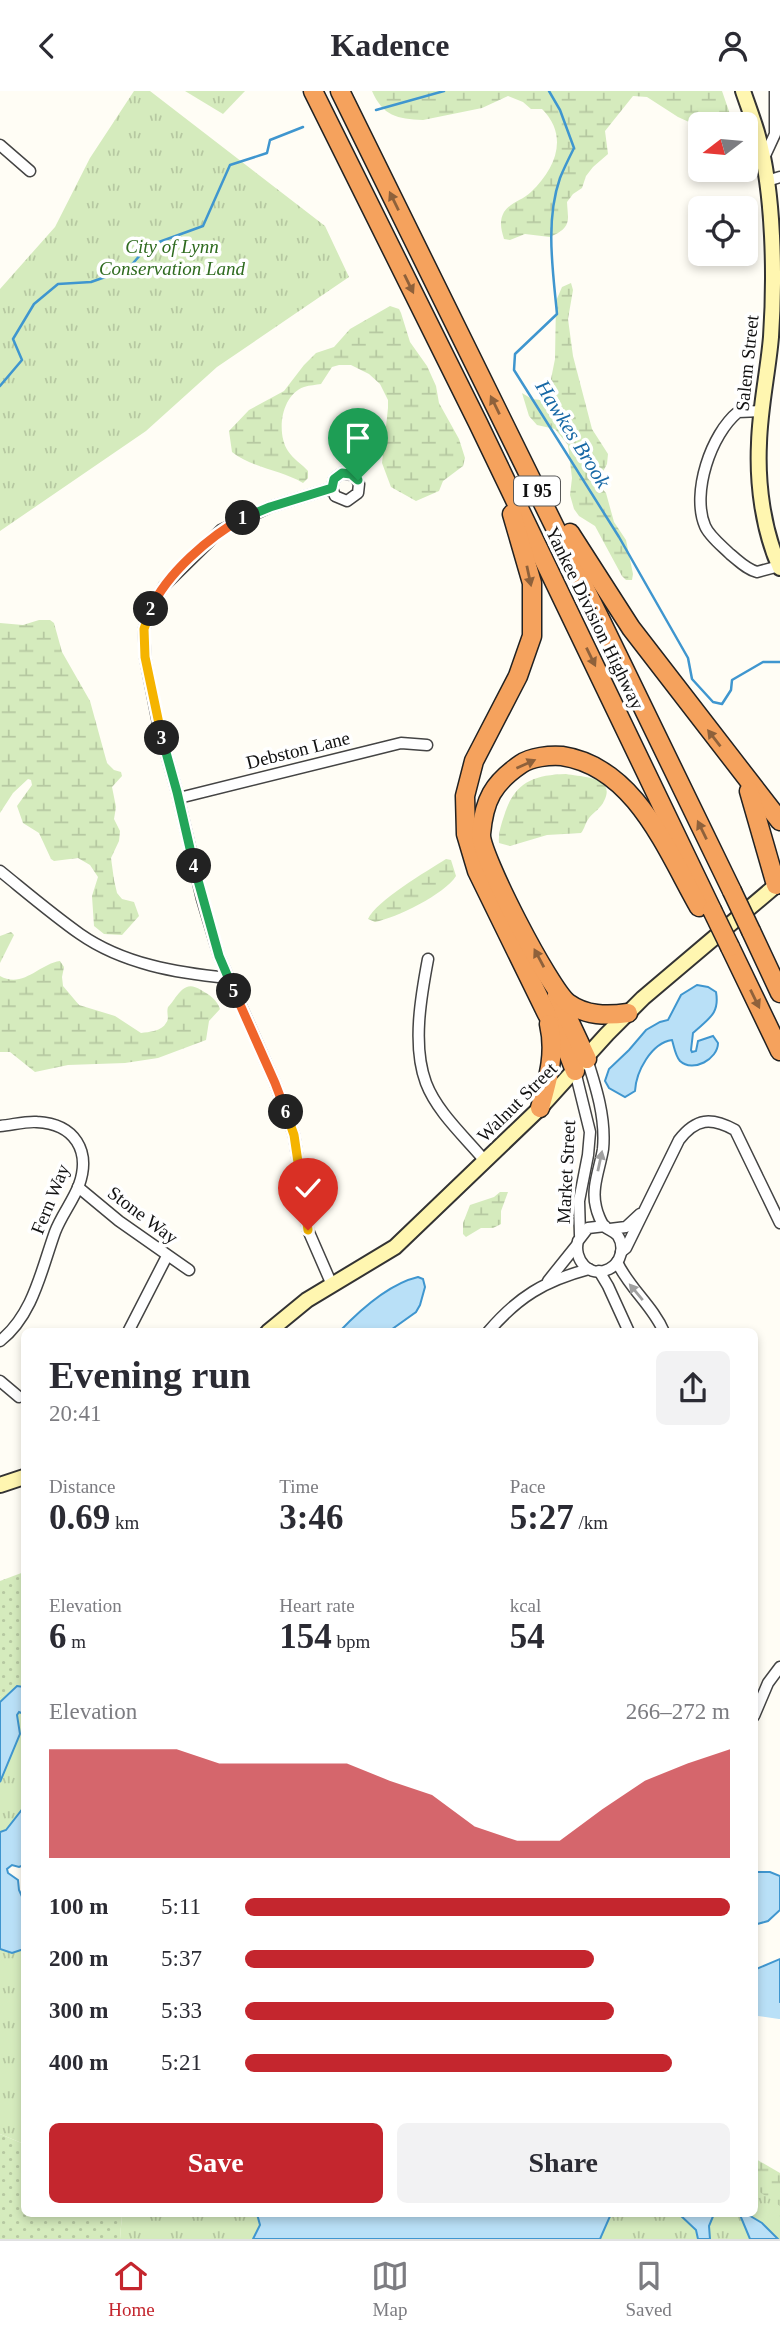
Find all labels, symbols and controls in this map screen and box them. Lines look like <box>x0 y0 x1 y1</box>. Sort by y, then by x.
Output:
icon: back <box>28 27 66 65</box>
text: Kadence <box>330 27 450 63</box>
icon: person <box>714 27 752 65</box>
north arrow <box>688 112 758 182</box>
map controls <box>688 112 758 266</box>
one-way arrow <box>389 191 400 211</box>
button: locate <box>688 196 758 266</box>
park label: City of Lynn Conservation Land <box>99 236 246 279</box>
one-way arrow <box>403 274 414 294</box>
street label: Salem Street <box>732 313 763 412</box>
water label: Hawkes Brook <box>530 375 616 493</box>
one-way arrow <box>489 395 501 415</box>
pin <box>328 408 388 480</box>
icon: arrive <box>339 419 377 457</box>
road number: I 95 <box>514 477 560 505</box>
pin: 1 <box>226 501 260 535</box>
text: 1 <box>238 507 247 528</box>
street label: Yankee Division Highway <box>542 523 649 713</box>
one-way arrow <box>524 565 535 587</box>
pin: 2 <box>134 591 168 627</box>
text: 2 <box>146 598 155 619</box>
one-way arrow <box>585 647 596 667</box>
pin: 3 <box>144 721 180 755</box>
text: 3 <box>157 727 166 748</box>
street label: Debston Lane <box>244 727 352 773</box>
one-way arrow <box>707 729 722 747</box>
one-way arrow <box>516 758 536 770</box>
one-way arrow <box>696 820 708 840</box>
pin: 4 <box>176 849 212 883</box>
text: 4 <box>189 855 198 876</box>
one-way arrow <box>533 948 544 968</box>
pin: 5 <box>216 974 252 1009</box>
text: 5 <box>229 980 238 1001</box>
one-way arrow <box>749 989 761 1009</box>
street label: Walnut Street <box>473 1057 562 1146</box>
pin: 6 <box>268 1095 304 1129</box>
text: 6 <box>281 1101 290 1122</box>
street label: Market Street <box>553 1119 579 1224</box>
one-way arrow <box>594 1150 605 1172</box>
pin <box>278 1158 338 1230</box>
street label: Fern Way <box>26 1160 74 1237</box>
icon: check <box>289 1169 327 1207</box>
street label: Stone Way <box>104 1182 182 1248</box>
one-way arrow <box>628 1283 644 1301</box>
button: share <box>656 1351 730 1425</box>
text: Evening run <box>49 1354 251 1396</box>
text: 20:41 <box>49 1401 101 1426</box>
text: Distance <box>49 1476 115 1497</box>
text: Time <box>279 1476 319 1497</box>
text: Pace <box>510 1476 546 1497</box>
text: 0.69 <box>49 1498 110 1537</box>
text: 3:46 <box>279 1498 343 1537</box>
text: 5:27 <box>510 1498 574 1537</box>
text: km <box>110 1512 139 1533</box>
text: /km <box>574 1512 608 1533</box>
text: Elevation <box>49 1595 122 1616</box>
text: Heart rate <box>279 1595 355 1616</box>
text: kcal <box>510 1595 541 1616</box>
text: 6 <box>49 1617 67 1656</box>
text: 154 <box>279 1617 332 1656</box>
text: 54 <box>510 1617 545 1656</box>
text: m <box>67 1631 86 1652</box>
text: bpm <box>332 1631 370 1652</box>
text: Elevation <box>49 1699 137 1724</box>
text: 266–272 m <box>626 1699 730 1724</box>
text: 100 m <box>49 1894 108 1919</box>
text: 5:11 <box>161 1894 201 1919</box>
text: 200 m <box>49 1946 108 1971</box>
text: 5:37 <box>161 1946 202 1971</box>
text: 300 m <box>49 1998 108 2023</box>
text: 5:33 <box>161 1998 202 2023</box>
text: 400 m <box>49 2050 108 2075</box>
text: 5:21 <box>161 2050 202 2075</box>
button: Save <box>49 2123 383 2203</box>
button: Share <box>397 2123 730 2203</box>
tab: Home <box>108 2257 155 2321</box>
tab: Map <box>371 2257 409 2321</box>
tab: Saved <box>625 2257 672 2321</box>

